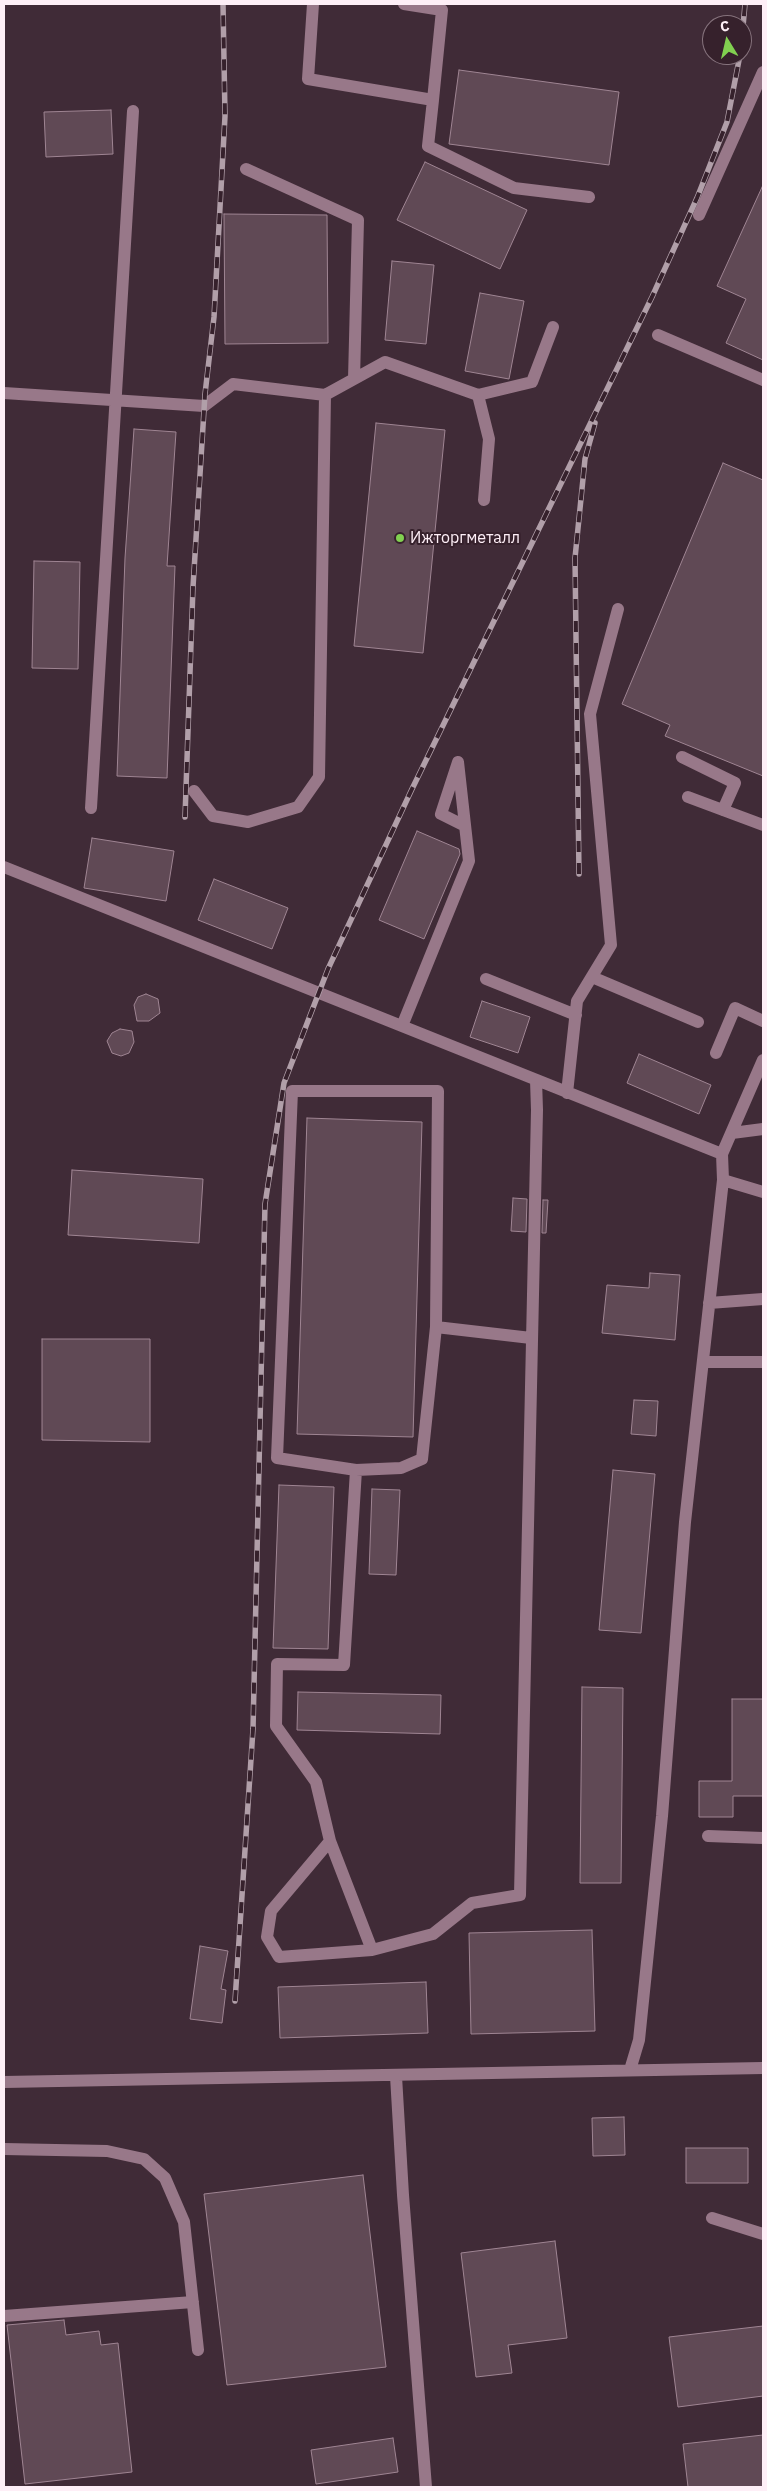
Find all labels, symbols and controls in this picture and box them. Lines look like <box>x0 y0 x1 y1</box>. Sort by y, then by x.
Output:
north arrow <box>702 15 752 65</box>
text: С <box>719 17 731 36</box>
place label: Ижторгметалл <box>410 528 520 548</box>
marker: Ижторгметалл <box>394 532 406 544</box>

